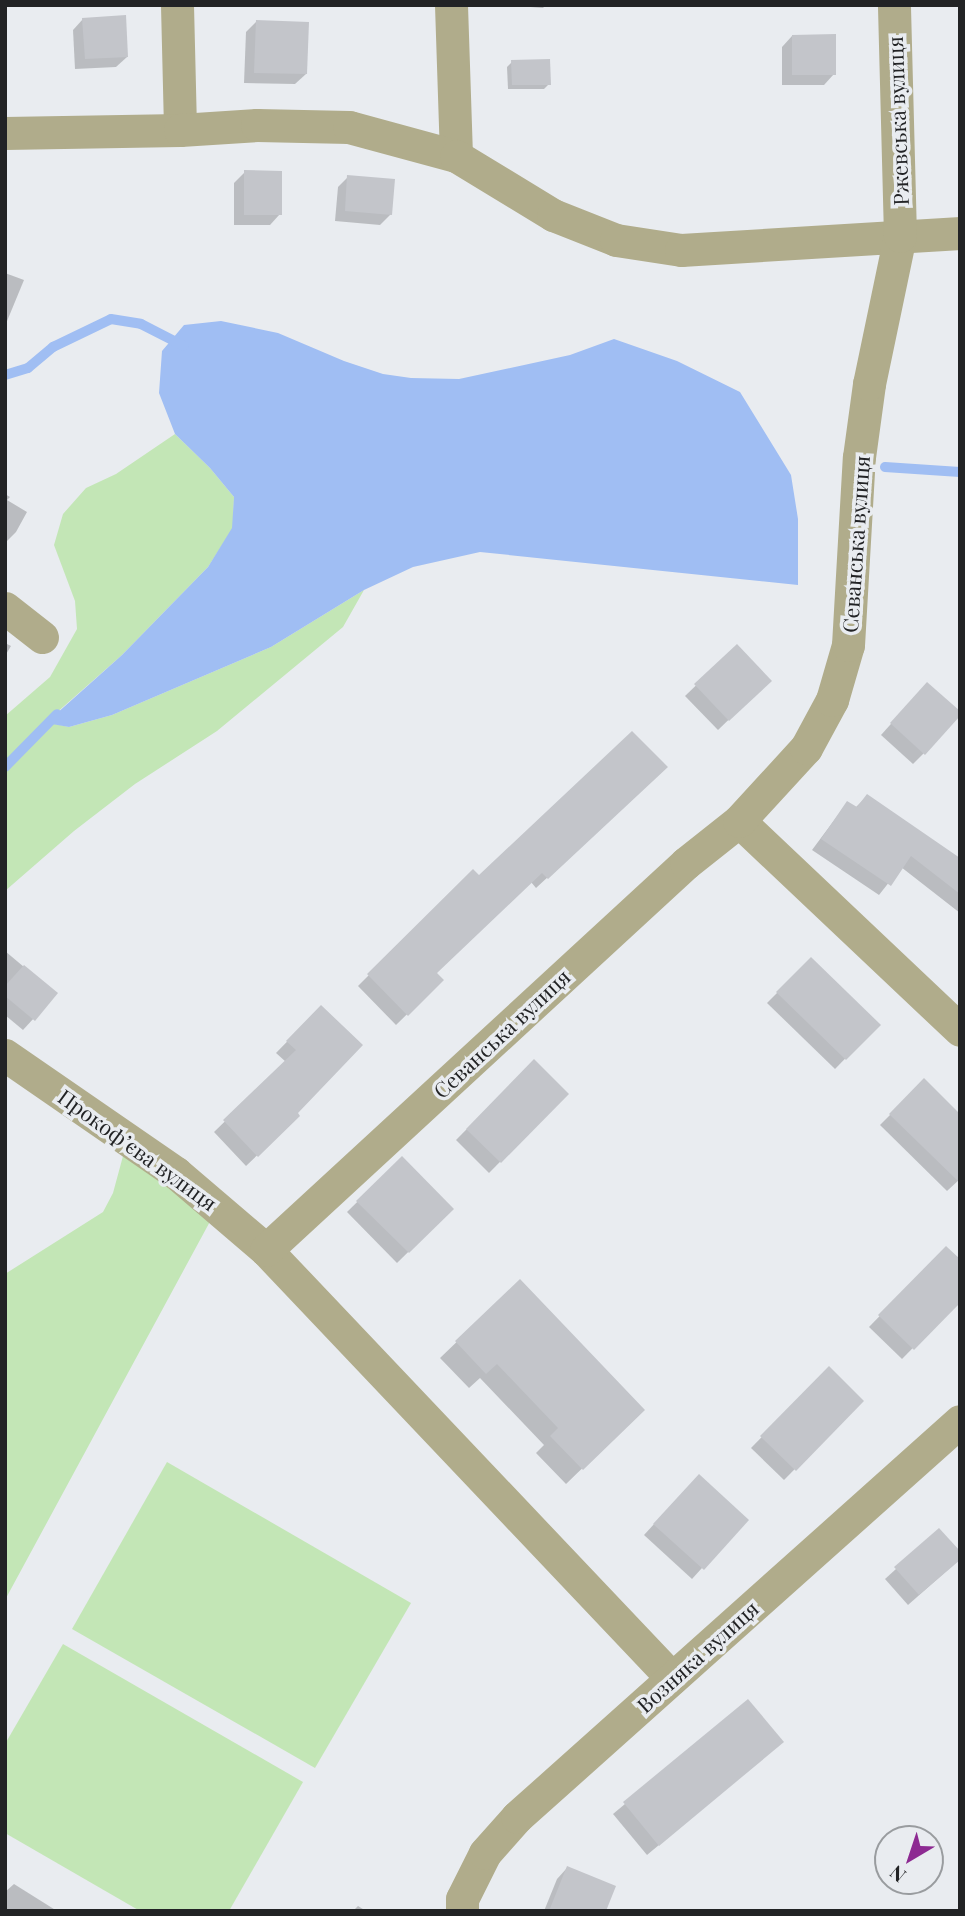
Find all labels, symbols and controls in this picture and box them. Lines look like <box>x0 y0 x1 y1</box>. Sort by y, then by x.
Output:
street label: Ржевська вулиця <box>881 36 913 206</box>
street label: Севанська вулиця <box>836 455 874 633</box>
street label: Севанська вулиця <box>428 963 574 1103</box>
street label: Прокоф’єва вулиця <box>54 1083 222 1215</box>
street label: Возняка вулиця <box>631 1595 763 1717</box>
north arrow <box>874 1825 944 1895</box>
text: N <box>884 1860 911 1889</box>

